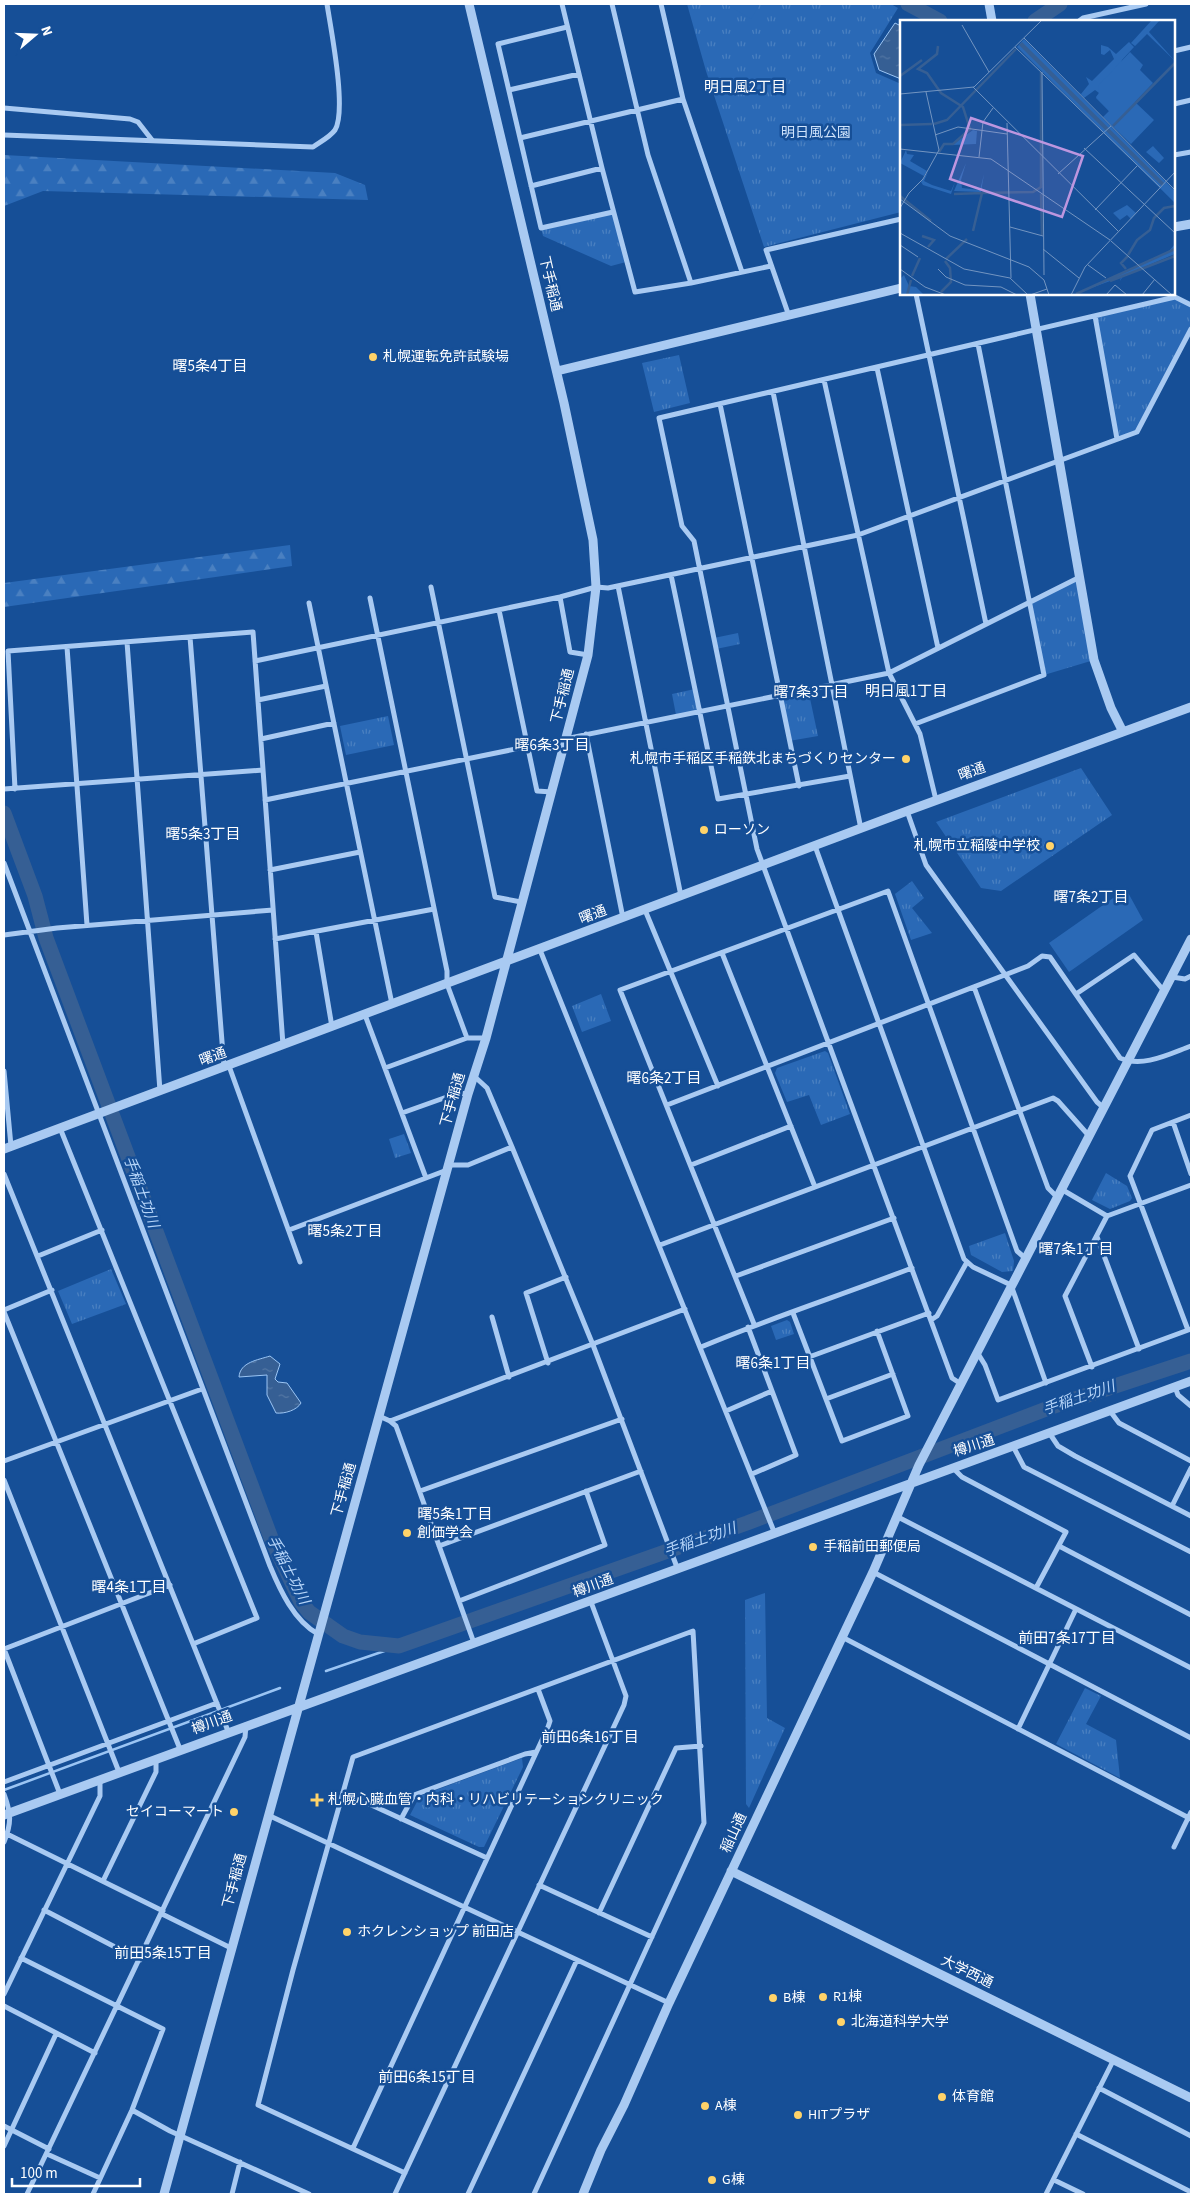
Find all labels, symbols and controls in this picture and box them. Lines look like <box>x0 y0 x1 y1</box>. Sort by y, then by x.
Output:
north arrow <box>10 10 60 60</box>
inset map <box>900 20 1175 295</box>
text: N <box>35 23 57 39</box>
district label: 明日風2丁目 <box>704 77 786 98</box>
park label: 明日風公園 <box>781 123 851 143</box>
street label: 下手稲通 <box>534 254 566 314</box>
place label: 札幌運転免許試験場 <box>383 347 509 367</box>
marker: 札幌運転免許試験場 <box>367 351 379 363</box>
district label: 曙5条4丁目 <box>173 356 247 377</box>
street label: 下手稲通 <box>547 666 579 726</box>
district label: 明日風1丁目 <box>865 681 947 702</box>
district label: 曙7条3丁目 <box>774 682 848 703</box>
district label: 曙6条3丁目 <box>515 735 589 756</box>
place label: 札幌市手稲区手稲鉄北まちづくりセンター <box>630 749 896 769</box>
marker: 札幌市手稲区手稲鉄北まちづくりセンター <box>900 753 912 765</box>
street label: 曙通 <box>955 758 989 786</box>
place label: ローソン <box>714 820 770 840</box>
district label: 曙5条3丁目 <box>166 824 240 845</box>
marker: ローソン <box>698 824 710 836</box>
place label: 札幌市立稲陵中学校 <box>914 836 1040 856</box>
marker: 札幌市立稲陵中学校 <box>1044 840 1056 852</box>
district label: 曙7条2丁目 <box>1054 887 1128 908</box>
street label: 曙通 <box>576 901 610 929</box>
street label: 曙通 <box>196 1043 230 1071</box>
district label: 曙6条2丁目 <box>627 1068 701 1089</box>
street label: 下手稲通 <box>436 1070 470 1130</box>
water label: 手稲土功川 <box>118 1153 164 1233</box>
district label: 曙5条2丁目 <box>308 1221 382 1242</box>
district label: 曙7条1丁目 <box>1039 1239 1113 1260</box>
district label: 曙6条1丁目 <box>736 1353 810 1374</box>
water label: 手稲土功川 <box>1040 1375 1120 1420</box>
street label: 樽川通 <box>951 1430 997 1462</box>
street label: 下手稲通 <box>327 1460 361 1520</box>
district label: 曙5条1丁目 <box>418 1504 492 1525</box>
water label: 手稲土功川 <box>661 1517 741 1562</box>
place label: 創価学会 <box>417 1523 473 1543</box>
marker: 創価学会 <box>401 1527 413 1539</box>
water label: 手稲土功川 <box>262 1532 315 1610</box>
place label: 手稲前田郵便局 <box>823 1537 921 1557</box>
marker: 手稲前田郵便局 <box>807 1541 819 1553</box>
street label: 樽川通 <box>570 1569 616 1603</box>
district label: 曙4条1丁目 <box>92 1577 166 1598</box>
district label: 前田7条17丁目 <box>1018 1628 1116 1649</box>
street label: 樽川通 <box>189 1706 235 1740</box>
district label: 前田6条16丁目 <box>541 1727 639 1748</box>
place label: 札幌心臓血管・内科・リハビリテーションクリニック <box>328 1790 664 1810</box>
marker: 札幌心臓血管・内科・リハビリテーションクリニック <box>310 1793 324 1807</box>
place label: セイコーマート <box>126 1802 224 1822</box>
marker: セイコーマート <box>228 1806 240 1818</box>
street label: 稲山通 <box>716 1810 752 1856</box>
street label: 下手稲通 <box>218 1851 252 1911</box>
place label: ホクレンショップ 前田店 <box>357 1922 514 1942</box>
marker: ホクレンショップ 前田店 <box>341 1926 353 1938</box>
district label: 前田5条15丁目 <box>114 1943 212 1964</box>
street label: 大学西通 <box>937 1951 997 1993</box>
place label: R1棟 <box>833 1987 862 2007</box>
place label: B棟 <box>783 1988 805 2008</box>
marker: R1棟 <box>817 1991 829 2003</box>
marker: B棟 <box>767 1992 779 2004</box>
place label: 北海道科学大学 <box>851 2012 949 2032</box>
marker: 北海道科学大学 <box>835 2016 847 2028</box>
district label: 前田6条15丁目 <box>378 2067 476 2088</box>
place label: 体育館 <box>952 2087 994 2107</box>
marker: 体育館 <box>936 2091 948 2103</box>
place label: A棟 <box>715 2096 737 2116</box>
marker: A棟 <box>699 2100 711 2112</box>
place label: HITプラザ <box>808 2105 870 2125</box>
marker: HITプラザ <box>792 2109 804 2121</box>
scale bar <box>12 2156 140 2188</box>
text: 100 m <box>20 2163 58 2184</box>
place label: G棟 <box>722 2170 745 2190</box>
marker: G棟 <box>706 2174 718 2186</box>

